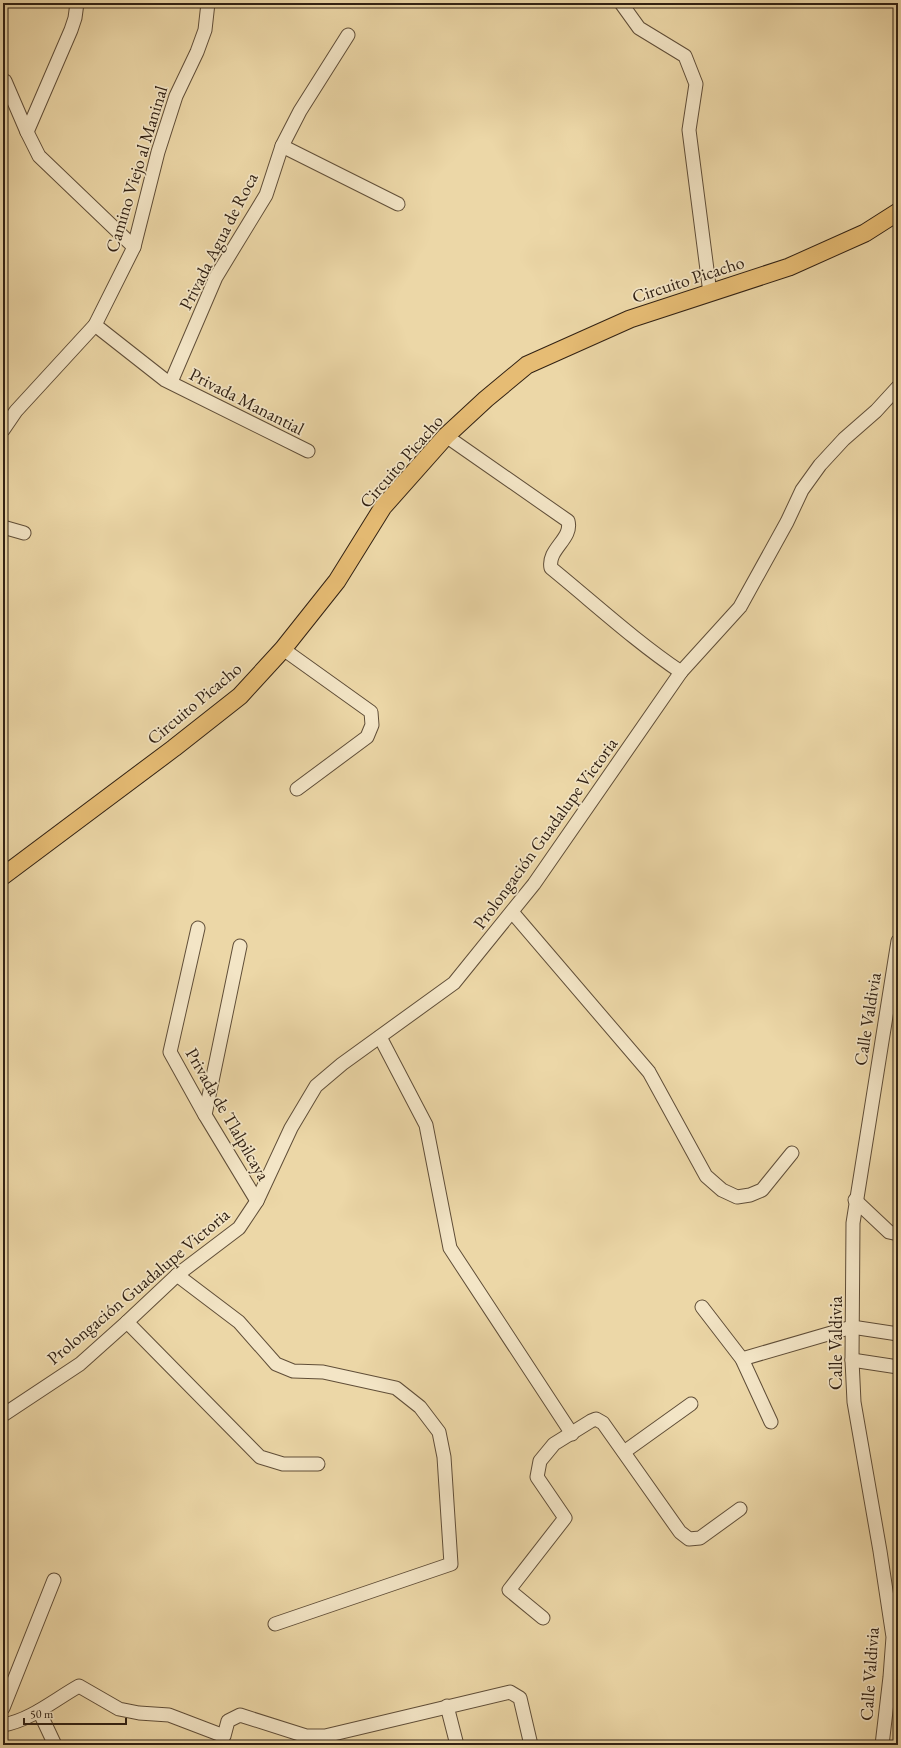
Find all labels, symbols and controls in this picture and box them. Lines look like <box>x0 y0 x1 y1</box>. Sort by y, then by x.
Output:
street label: Camino Viejo al Maninal <box>100 83 172 255</box>
street label: Privada Agua de Roca <box>173 168 263 314</box>
street label: Circuito Picacho <box>629 250 747 308</box>
street label: Privada Manantial <box>186 362 308 440</box>
street label: Circuito Picacho <box>354 409 448 513</box>
street label: Circuito Picacho <box>142 657 246 749</box>
street label: Prolongación Guadalupe Victoria <box>468 732 623 933</box>
street label: Calle Valdivia <box>848 970 886 1067</box>
street label: Privada de Tlalpilcaya <box>181 1043 276 1185</box>
street label: Prolongación Guadalupe Victoria <box>42 1202 235 1369</box>
street label: Calle Valdivia <box>824 1295 847 1390</box>
street label: Calle Valdivia <box>854 1625 884 1722</box>
scale bar <box>24 1700 126 1726</box>
text: 50 m <box>30 1706 54 1722</box>

